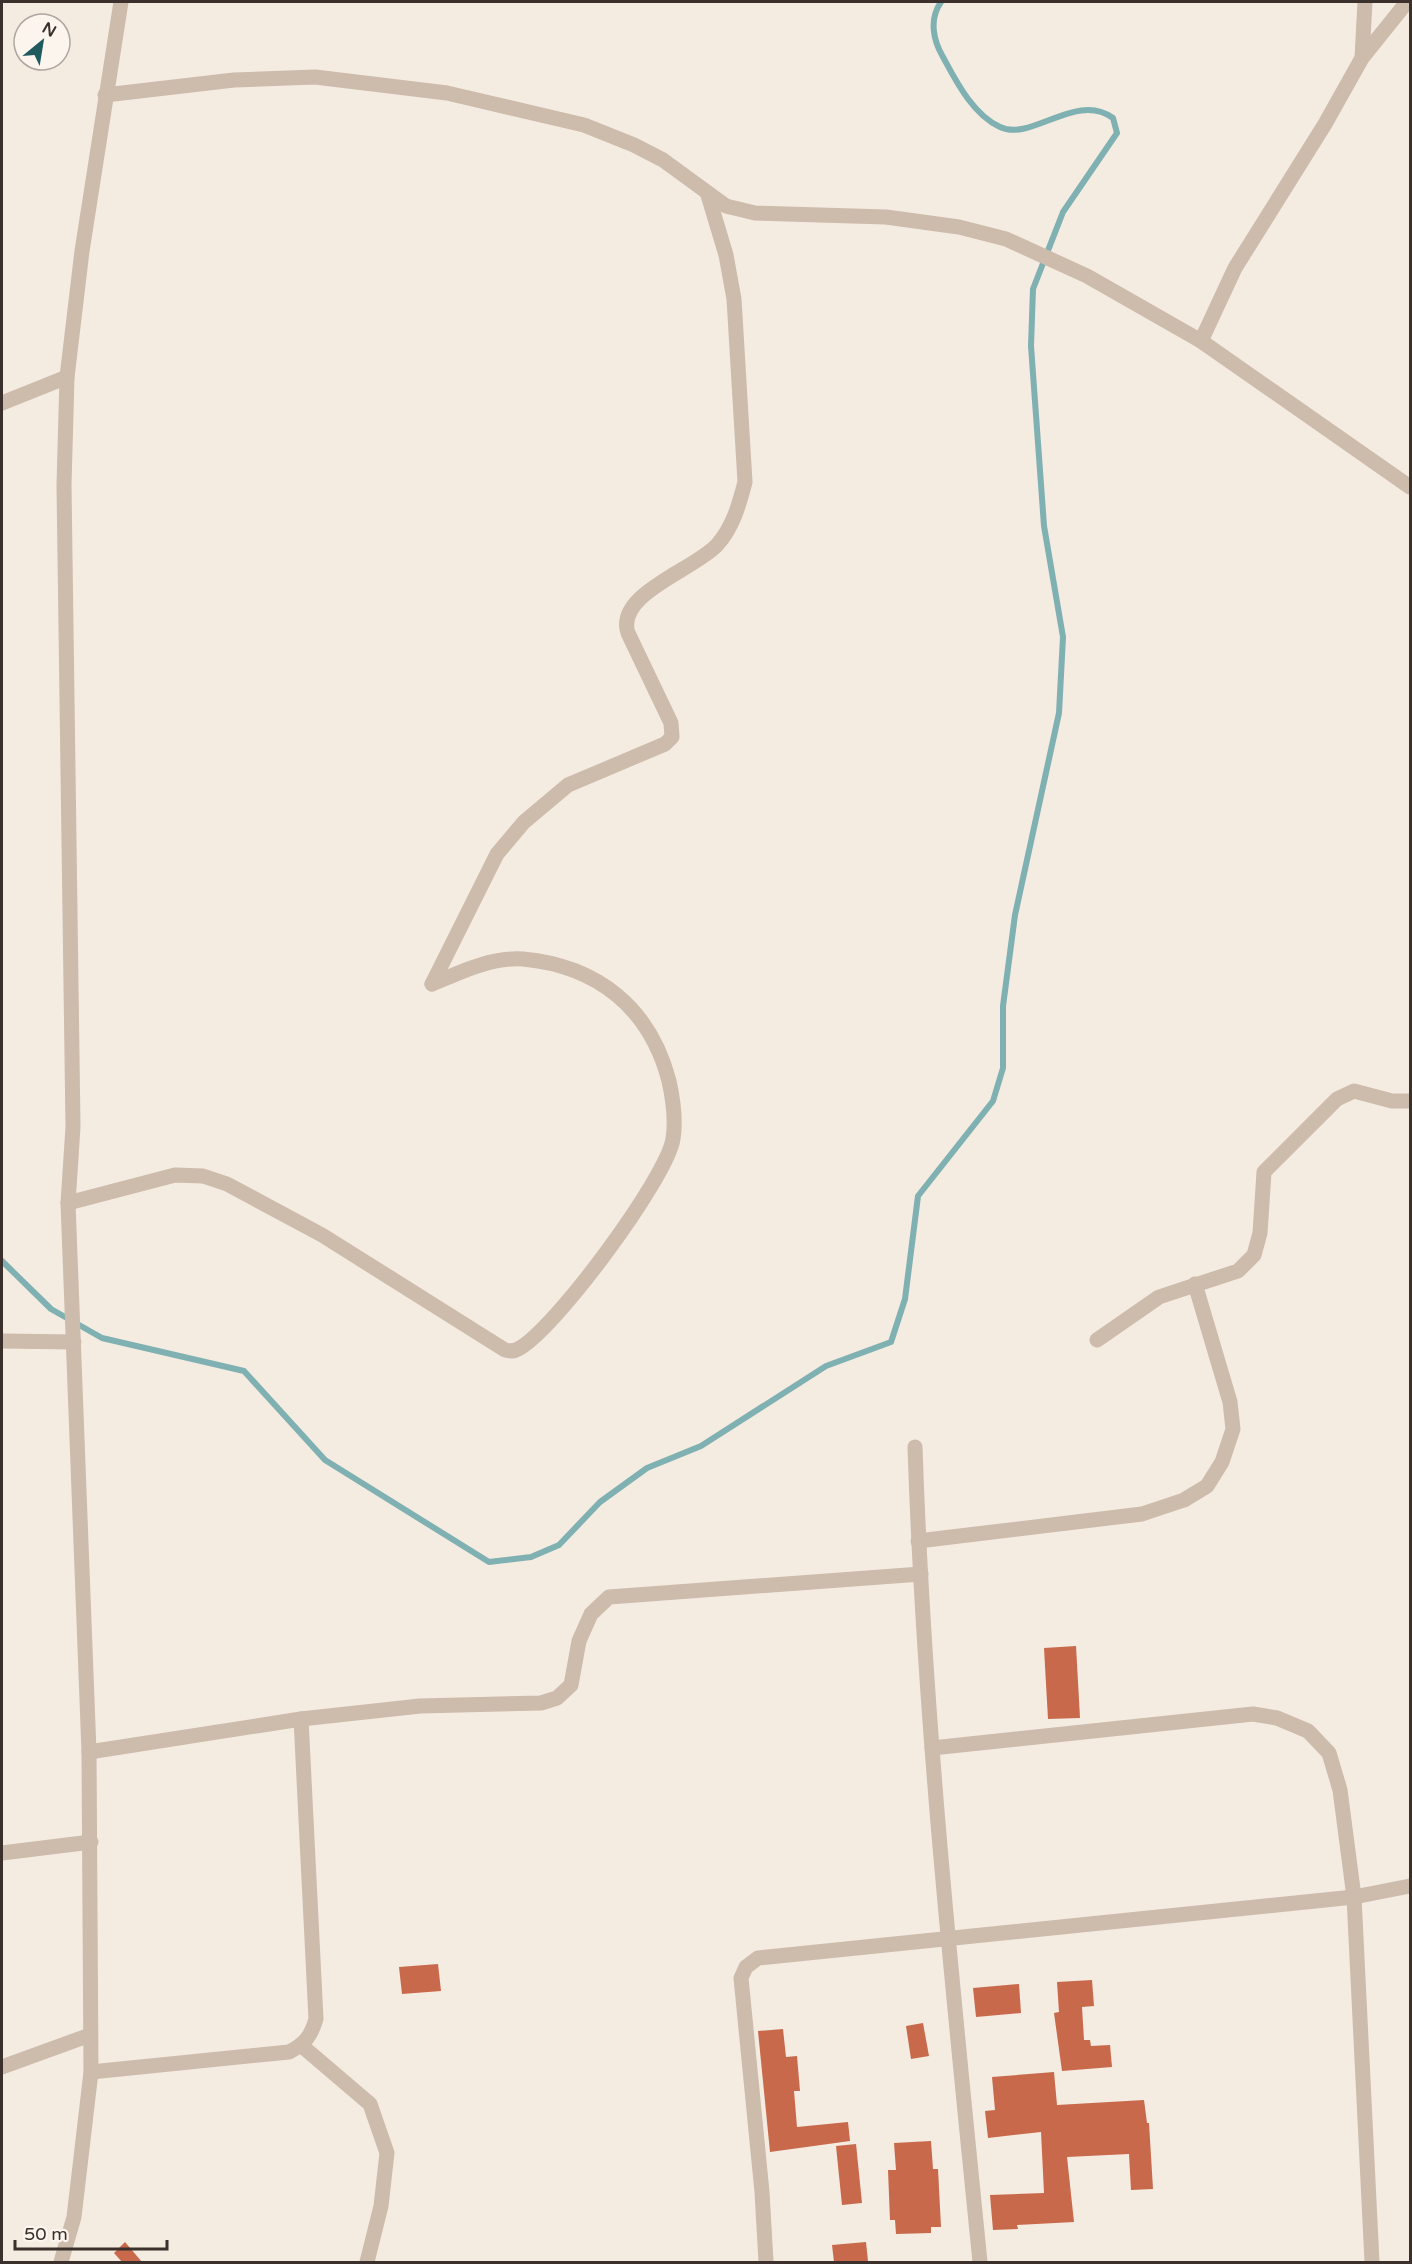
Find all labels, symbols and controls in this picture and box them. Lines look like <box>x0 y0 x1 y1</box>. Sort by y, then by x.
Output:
north arrow <box>12 12 72 72</box>
text: N <box>38 18 60 42</box>
scale bar <box>15 2213 166 2251</box>
text: 50 m <box>24 2223 68 2245</box>

